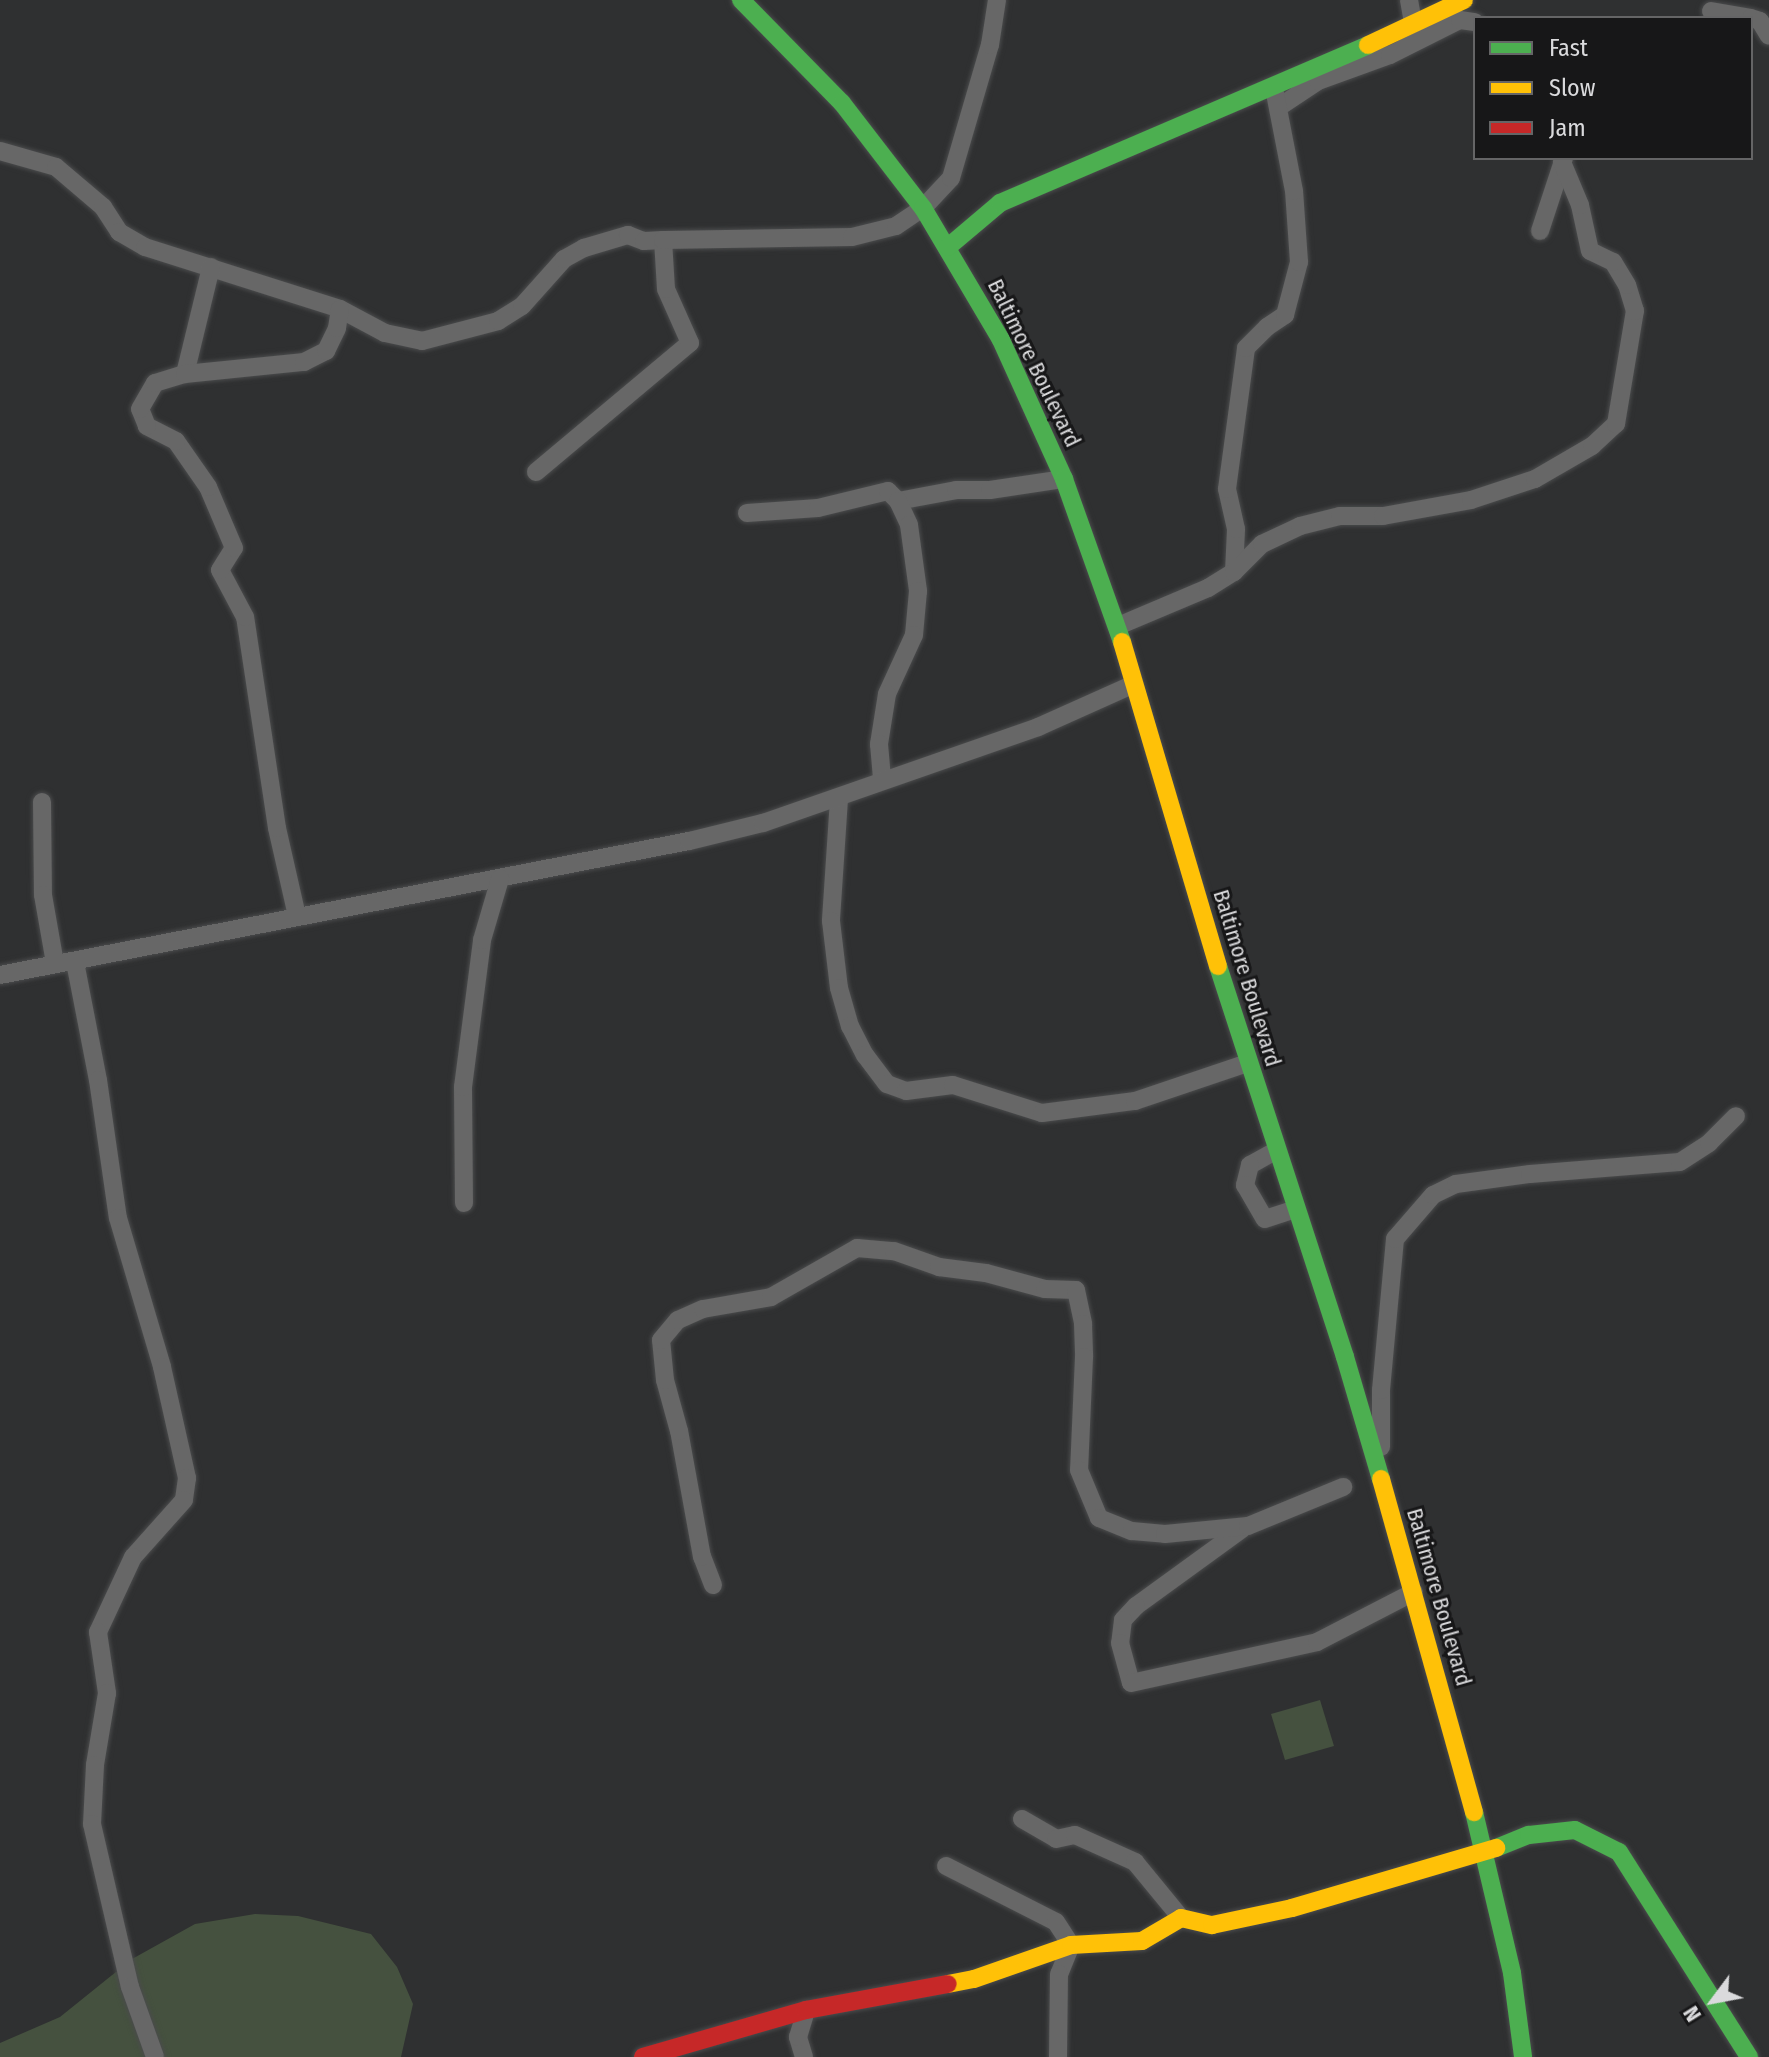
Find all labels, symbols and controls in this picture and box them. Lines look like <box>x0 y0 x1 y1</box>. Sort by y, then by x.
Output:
legend <box>1473 16 1753 160</box>
text: Fast <box>1549 34 1588 62</box>
text: Slow <box>1549 74 1595 102</box>
text: Jam <box>1549 114 1586 142</box>
street label: Baltimore Boulevard <box>982 275 1086 451</box>
street label: Baltimore Boulevard <box>1208 886 1286 1070</box>
street label: Baltimore Boulevard <box>1401 1505 1477 1689</box>
north arrow <box>1673 1961 1753 2041</box>
text: N <box>1677 2001 1707 2027</box>

